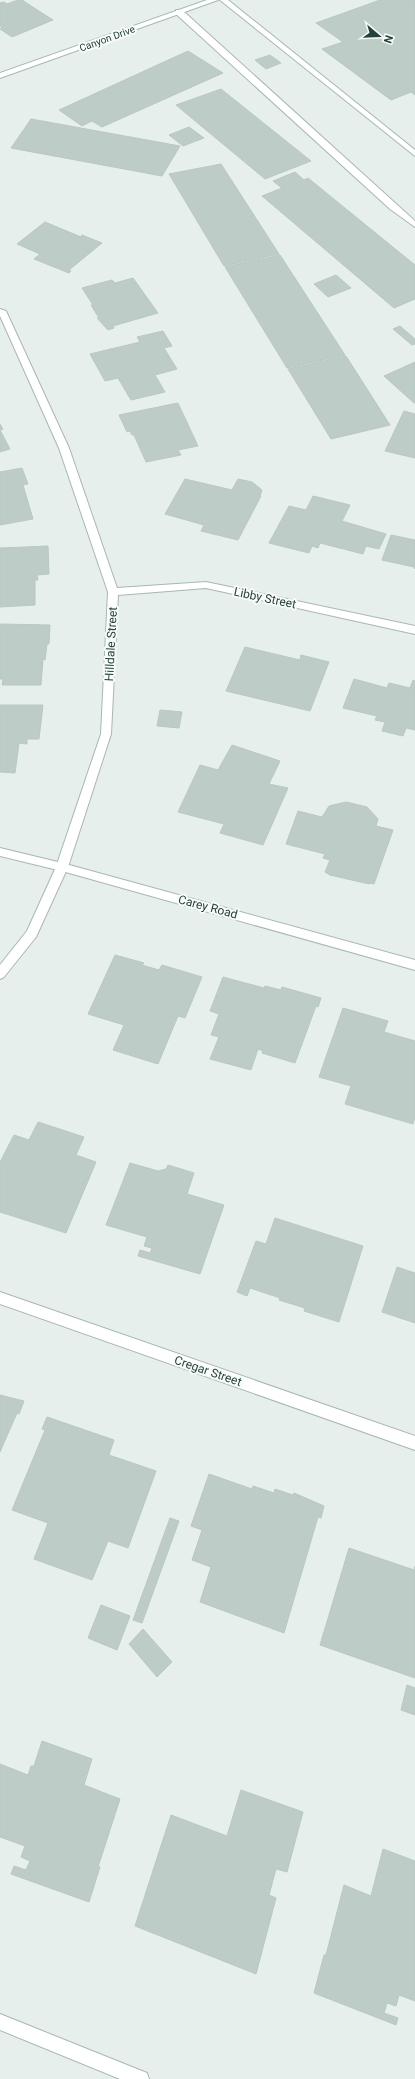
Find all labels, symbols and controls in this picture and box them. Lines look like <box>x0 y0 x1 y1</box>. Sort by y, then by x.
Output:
north arrow <box>359 16 399 56</box>
street label: Canyon Drive <box>78 23 136 54</box>
text: N <box>380 33 395 45</box>
street label: Libby Street <box>233 585 297 611</box>
street label: Hilldale Street <box>102 606 120 682</box>
street label: Carey Road <box>177 892 239 922</box>
street label: Cregar Street <box>173 1353 243 1389</box>

